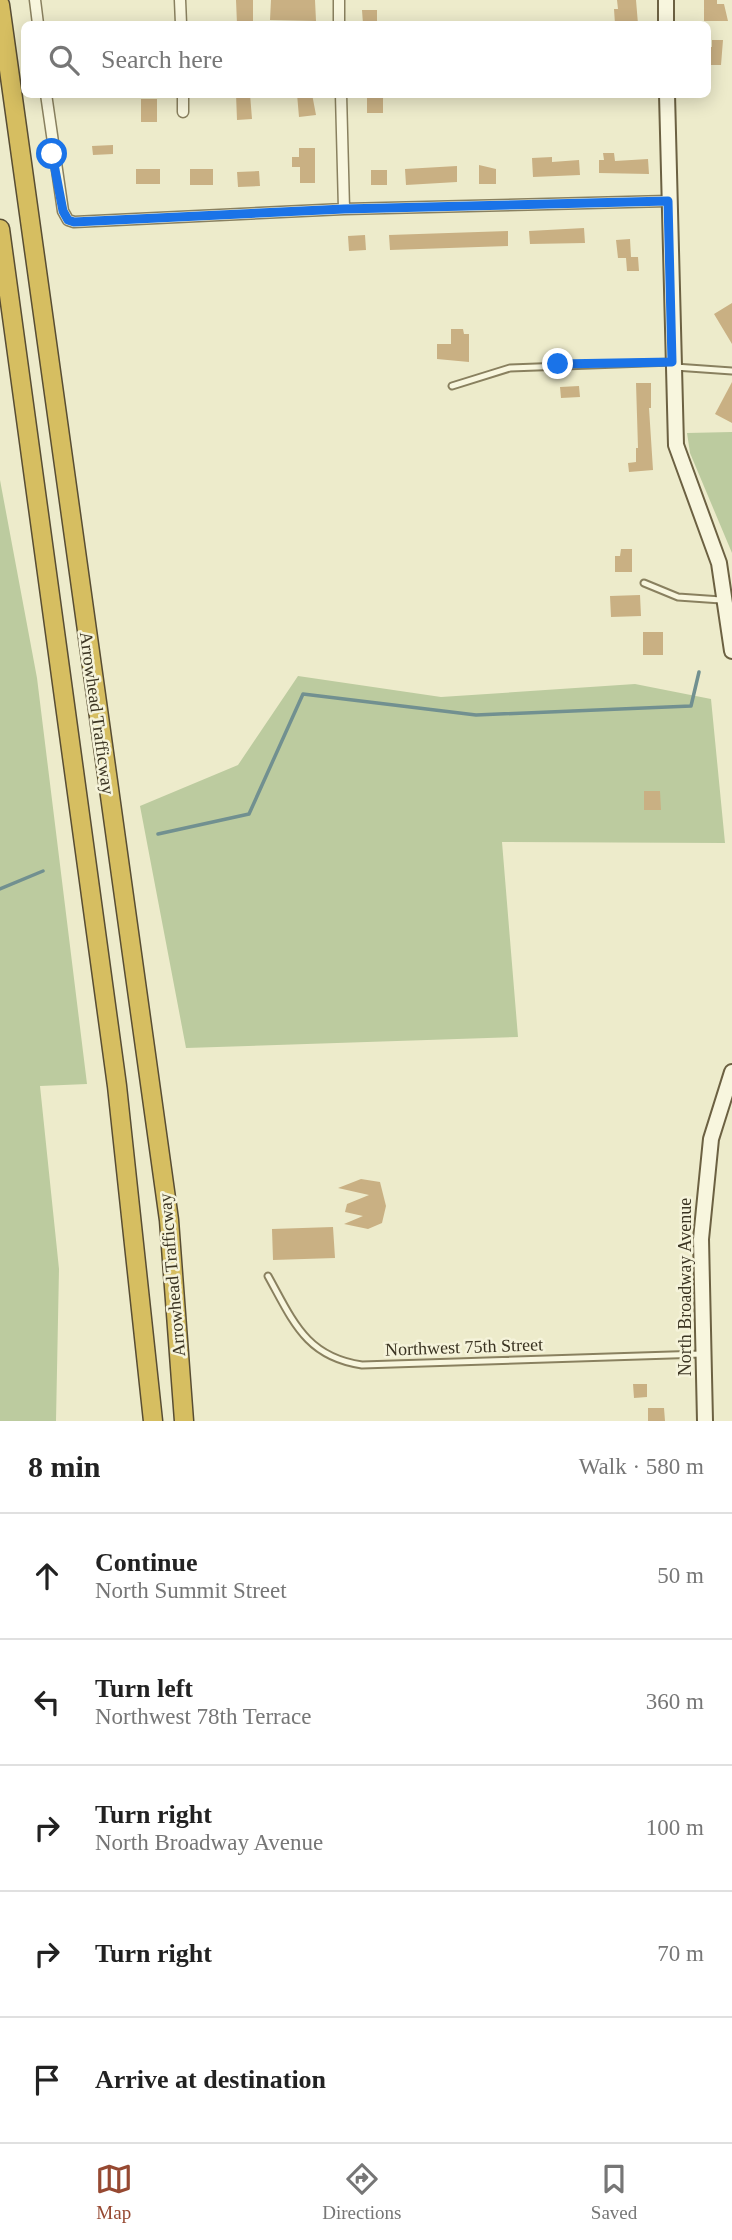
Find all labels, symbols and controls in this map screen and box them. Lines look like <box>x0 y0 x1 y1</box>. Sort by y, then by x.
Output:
search box <box>21 21 711 98</box>
icon: search <box>45 41 83 79</box>
text: Search here <box>101 45 223 74</box>
route start <box>36 138 67 169</box>
route end <box>542 348 573 379</box>
street label: Arrowhead Trafficway <box>76 630 118 796</box>
street label: Arrowhead Trafficway <box>155 1192 189 1358</box>
street label: North Broadway Avenue <box>675 1198 695 1376</box>
street label: Northwest 75th Street <box>385 1334 543 1360</box>
text: 8 min <box>28 1450 101 1483</box>
text: Walk · 580 m <box>579 1454 704 1479</box>
text: Continue <box>95 1548 198 1577</box>
icon: ahead <box>28 1557 66 1595</box>
text: 50 m <box>657 1563 704 1588</box>
text: North Summit Street <box>95 1578 287 1603</box>
text: Turn left <box>95 1674 193 1703</box>
icon: left <box>28 1683 66 1721</box>
text: 360 m <box>646 1689 704 1714</box>
text: Northwest 78th Terrace <box>95 1704 311 1729</box>
text: Turn right <box>95 1800 212 1829</box>
icon: right <box>28 1809 66 1847</box>
text: 100 m <box>646 1815 704 1840</box>
text: North Broadway Avenue <box>95 1830 323 1855</box>
icon: right <box>28 1935 66 1973</box>
text: Turn right <box>95 1939 212 1968</box>
text: 70 m <box>657 1941 704 1966</box>
icon: arrive <box>28 2061 66 2099</box>
text: Arrive at destination <box>95 2065 326 2094</box>
tab: Map <box>95 2160 133 2224</box>
tab: Directions <box>322 2160 401 2224</box>
tab: Saved <box>591 2160 637 2224</box>

